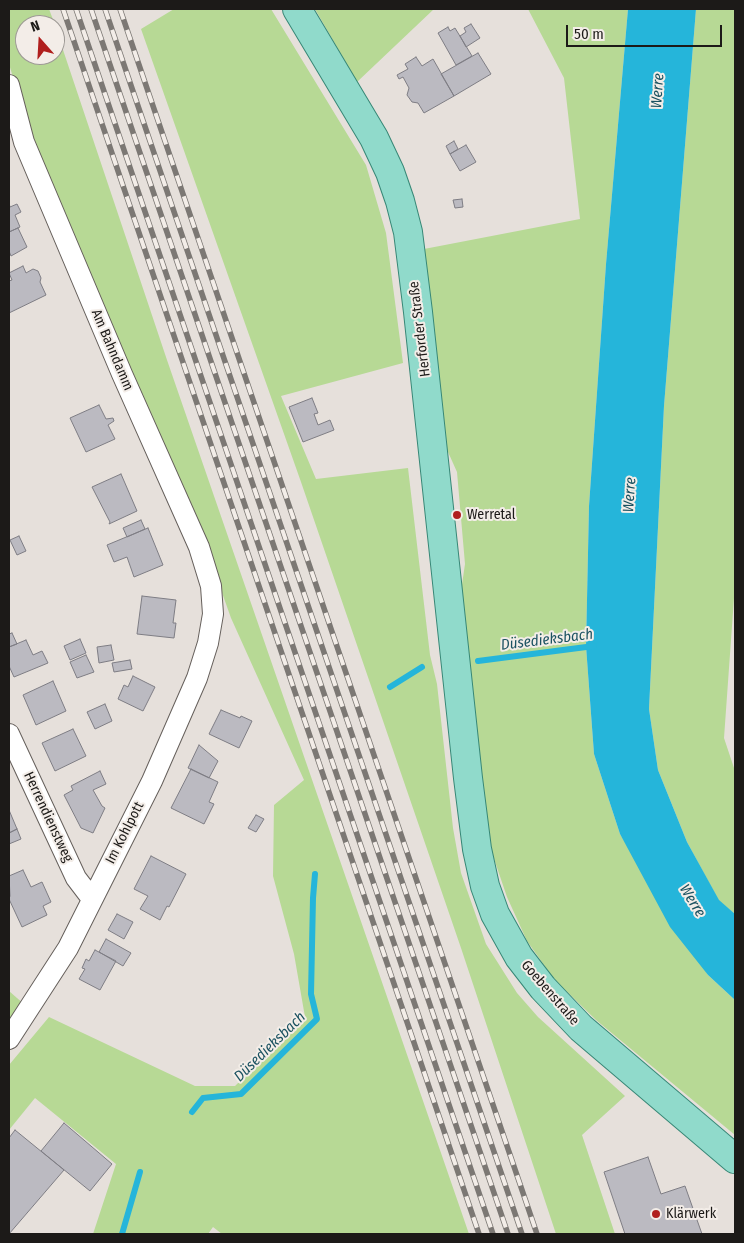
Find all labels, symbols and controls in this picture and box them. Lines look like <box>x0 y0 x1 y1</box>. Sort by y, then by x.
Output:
north arrow <box>15 15 65 65</box>
scale bar <box>569 15 725 47</box>
text: N <box>29 17 42 36</box>
text: 50 m <box>574 25 604 43</box>
water label: Werre <box>648 73 668 109</box>
street label: Herforder Straße <box>406 280 434 378</box>
street label: Am Bahndamm <box>87 307 137 393</box>
water label: Werre <box>620 477 640 513</box>
place label: Werretal <box>467 507 515 523</box>
marker: Werretal <box>451 509 463 521</box>
water label: Düsedieksbach <box>500 625 594 655</box>
street label: Herrendienstweg <box>20 769 76 865</box>
street label: Im Kohlpott <box>102 799 148 867</box>
water label: Werre <box>675 881 709 921</box>
street label: Goebenstraße <box>517 957 583 1029</box>
water label: Düsedieksbach <box>230 1008 310 1086</box>
place label: Klärwerk <box>666 1206 716 1222</box>
marker: Klärwerk <box>650 1208 662 1220</box>

